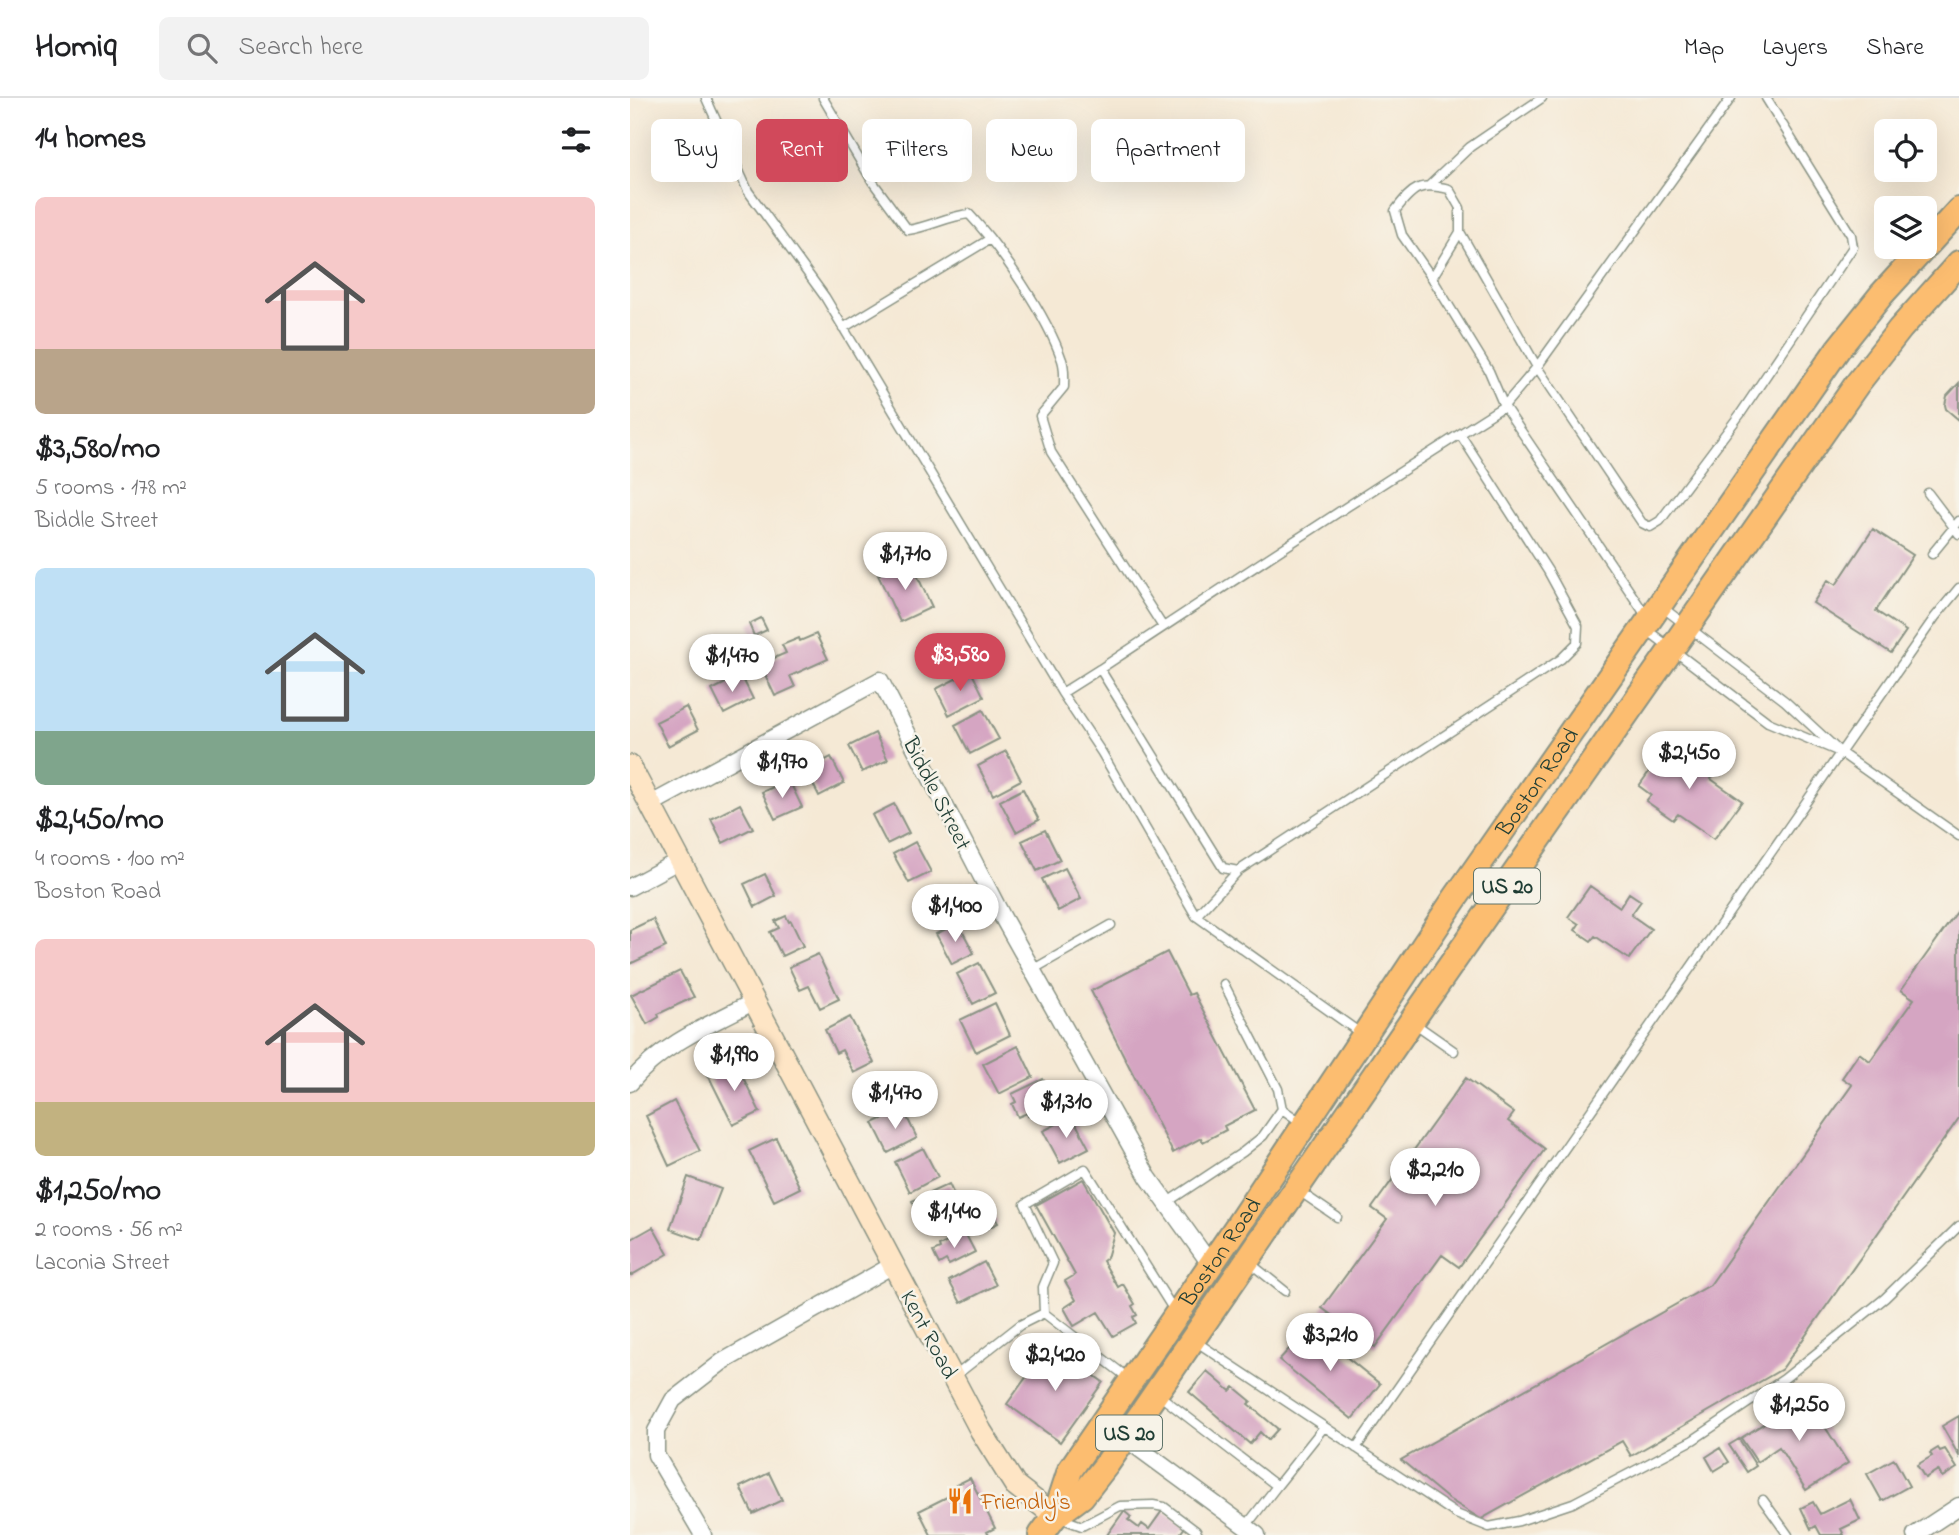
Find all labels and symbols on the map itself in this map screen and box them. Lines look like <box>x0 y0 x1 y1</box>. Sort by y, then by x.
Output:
pin: $1,710 <box>848 532 962 592</box>
pin: $1,470 <box>675 634 789 694</box>
pin: $3,580 <box>903 634 1017 693</box>
street label: Boston Road <box>1488 722 1588 845</box>
street label: Biddle Street <box>893 731 979 857</box>
pin: $2,450 <box>1632 732 1746 791</box>
pin: $1,970 <box>725 740 839 800</box>
road number: US 20 <box>1474 868 1540 904</box>
pin: $1,400 <box>898 884 1012 944</box>
pin: $1,990 <box>677 1034 791 1093</box>
pin: $1,470 <box>838 1072 952 1131</box>
pin: $1,310 <box>1009 1080 1123 1140</box>
pin: $2,210 <box>1378 1148 1492 1208</box>
pin: $1,440 <box>897 1190 1011 1250</box>
street label: Boston Road <box>1172 1192 1271 1315</box>
street label: Kent Road <box>891 1285 965 1385</box>
pin: $3,210 <box>1273 1314 1387 1373</box>
pin: $2,420 <box>998 1334 1112 1393</box>
pin: $1,250 <box>1742 1384 1856 1443</box>
road number: US 20 <box>1096 1416 1162 1450</box>
restaurant icon: Friendly's <box>945 1486 975 1516</box>
place label: Friendly's <box>980 1487 1071 1522</box>

